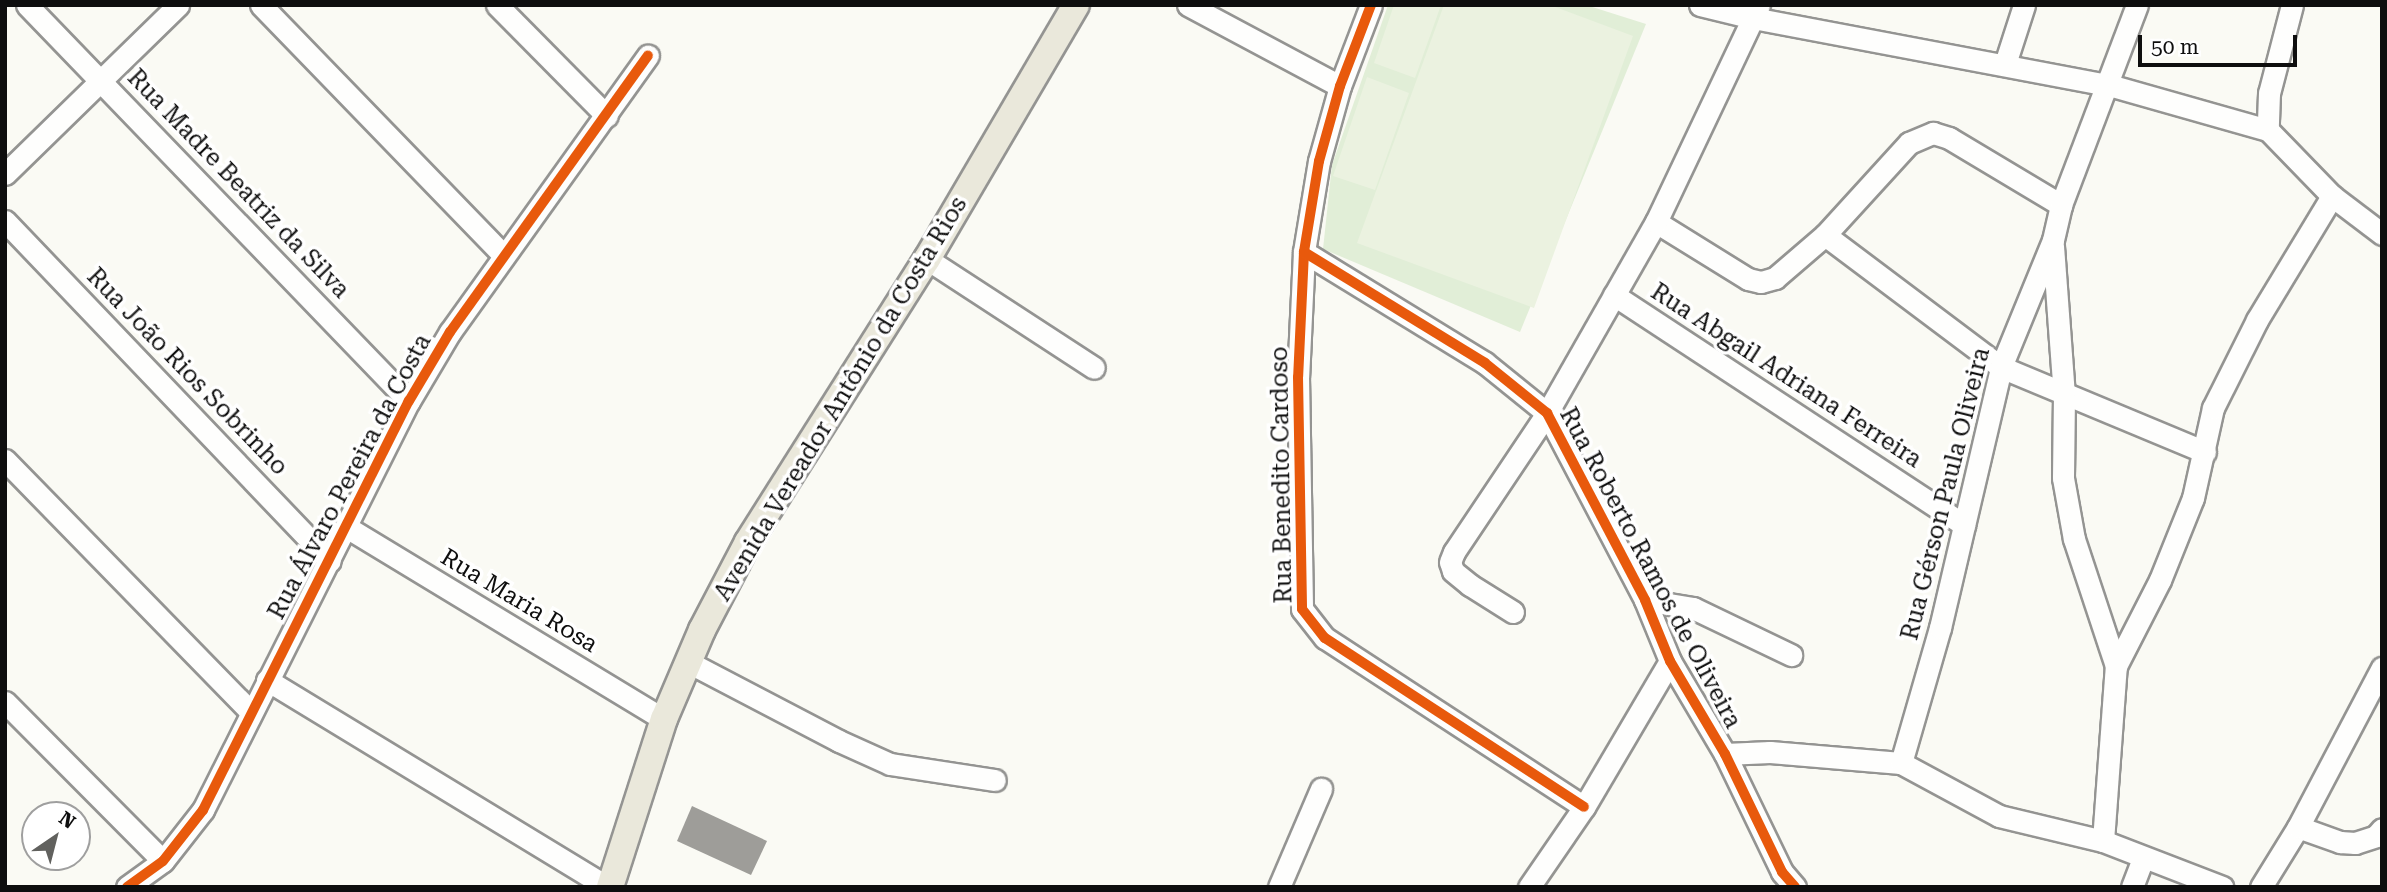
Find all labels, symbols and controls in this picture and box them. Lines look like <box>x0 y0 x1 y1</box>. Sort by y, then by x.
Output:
scale bar <box>2142 21 2301 65</box>
text: 50 m <box>2151 35 2199 59</box>
street label: Rua Madre Beatriz da Silva <box>121 64 355 304</box>
street label: Avenida Vereador Antônio da Costa Rios <box>709 192 973 606</box>
street label: Rua João Rios Sobrinho <box>81 263 293 481</box>
street label: Rua Abgail Adriana Ferreira <box>1645 278 1927 474</box>
street label: Rua Álvaro Pereira da Costa <box>262 330 438 624</box>
street label: Rua Gérson Paula Oliveira <box>1896 345 1996 643</box>
street label: Rua Benedito Cardoso <box>1265 346 1299 604</box>
street label: Rua Roberto Ramos de Oliveira <box>1553 403 1747 733</box>
street label: Rua Maria Rosa <box>435 543 603 659</box>
north arrow <box>21 801 91 871</box>
text: N <box>55 806 80 834</box>

